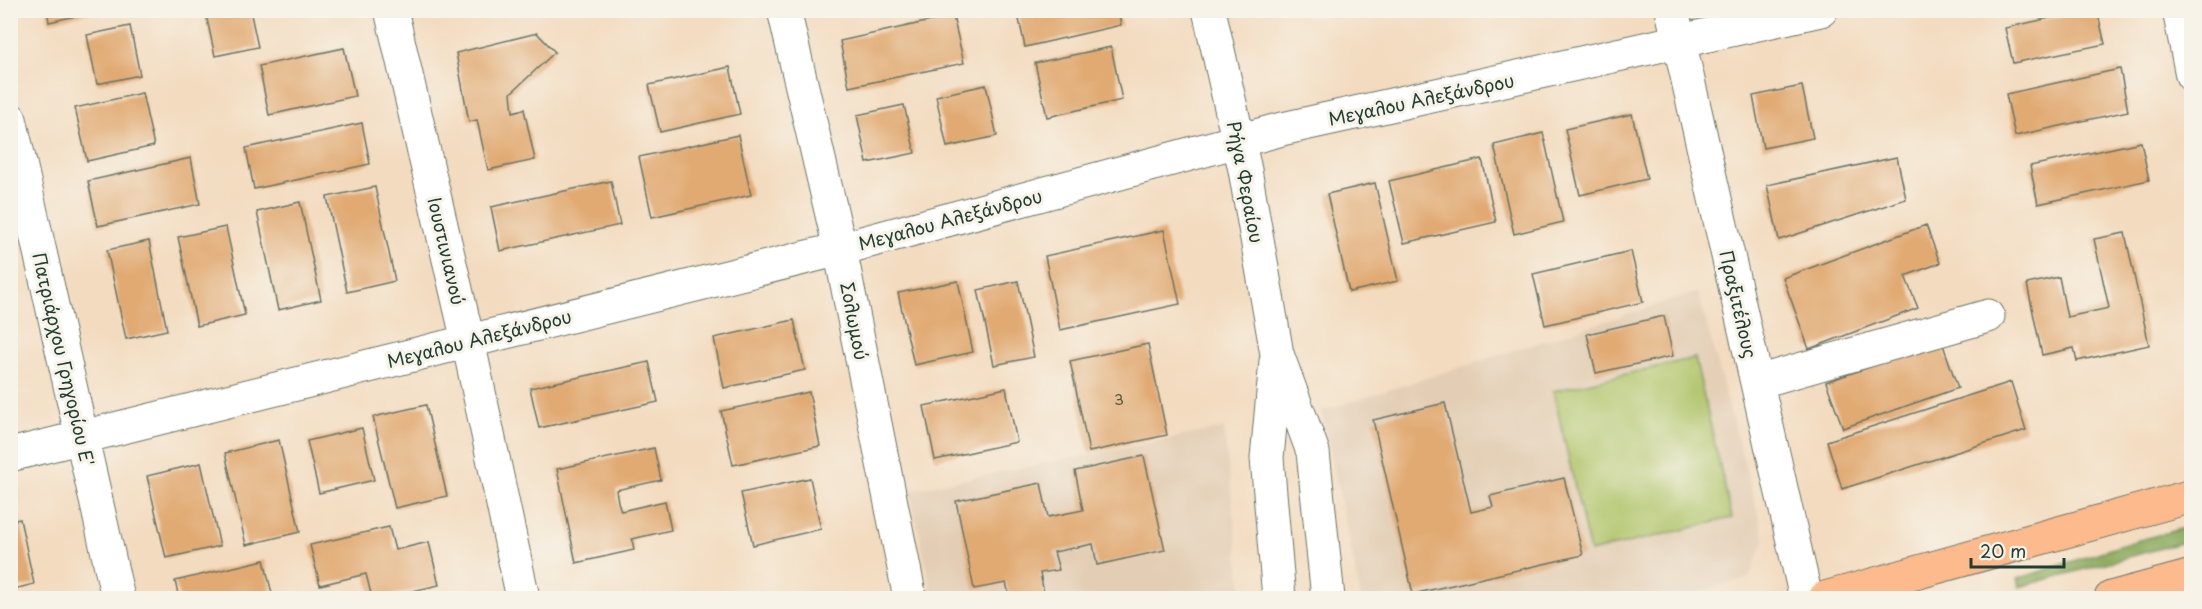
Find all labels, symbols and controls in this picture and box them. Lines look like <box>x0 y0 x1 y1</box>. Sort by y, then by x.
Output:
street label: Μεγαλου Αλεξάνδρου <box>1326 66 1516 132</box>
street label: Ρήγα Φεραίου <box>1221 119 1271 245</box>
street label: Μεγαλου Αλεξάνδρου <box>855 181 1045 257</box>
street label: Ιουστινιανού <box>422 195 472 307</box>
street label: Πραξιτέλους <box>1713 247 1765 361</box>
street label: Πατριάρχου Γρηγορίου E' <box>26 250 102 468</box>
street label: Σολωμού <box>834 280 876 362</box>
street label: Μεγαλου Αλεξάνδρου <box>384 302 574 374</box>
house number: 3 <box>1114 387 1124 410</box>
scale bar <box>1971 531 2064 569</box>
text: 20 m <box>1980 537 2026 564</box>

